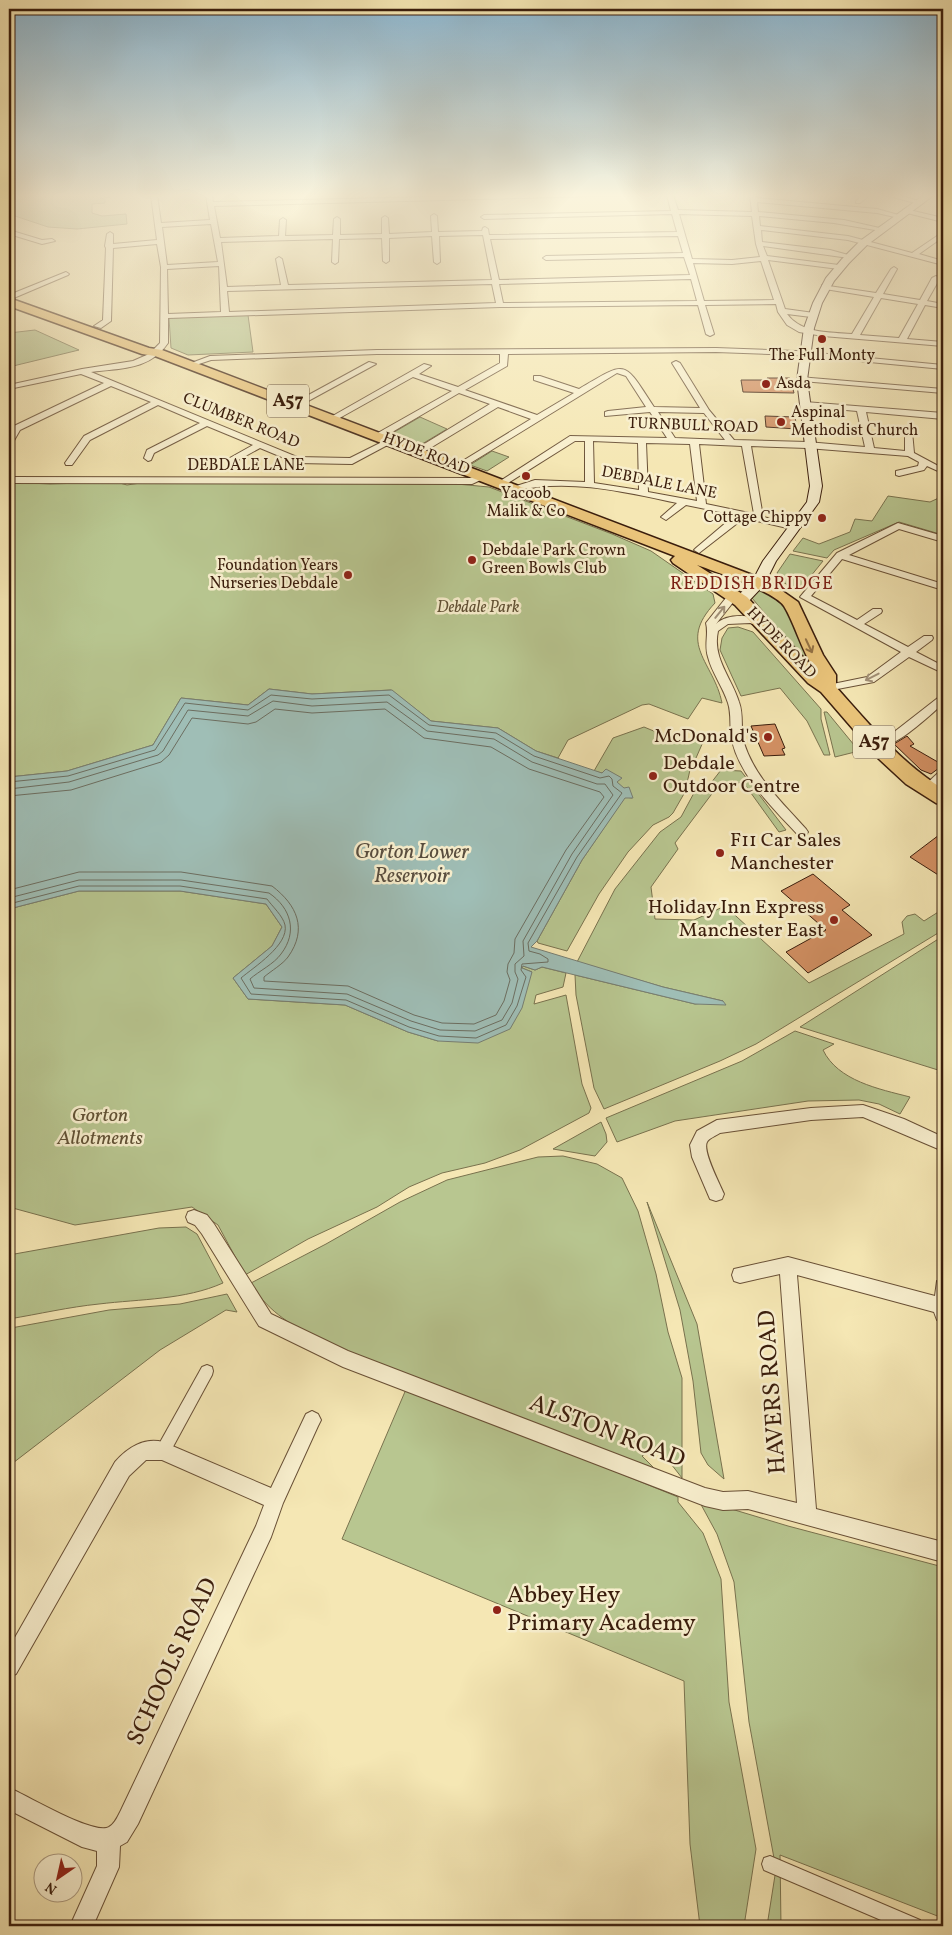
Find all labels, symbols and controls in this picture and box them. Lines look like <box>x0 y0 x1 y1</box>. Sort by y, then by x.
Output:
marker: The Full Monty <box>816 333 828 345</box>
place label: The Full Monty <box>769 345 876 367</box>
place label: Asda <box>776 373 811 395</box>
marker: Asda <box>760 378 772 390</box>
road number: A57 <box>267 384 309 418</box>
street label: CLUMBER ROAD <box>179 388 303 455</box>
place label: Aspinal Methodist Church <box>791 402 918 442</box>
street label: TURNBULL ROAD <box>628 413 759 439</box>
marker: Aspinal Methodist Church <box>775 416 787 428</box>
street label: HYDE ROAD <box>379 427 473 481</box>
street label: DEBDALE LANE <box>187 455 305 477</box>
street label: DEBDALE LANE <box>599 461 719 505</box>
marker: Yacoob Malik & Co <box>520 470 532 482</box>
place label: Yacoob Malik & Co <box>487 483 565 523</box>
place label: Cottage Chippy <box>703 507 812 529</box>
marker: Cottage Chippy <box>816 512 828 524</box>
place label: Debdale Park Crown Green Bowls Club <box>482 540 626 580</box>
marker: Debdale Park Crown Green Bowls Club <box>466 554 478 566</box>
place label: Foundation Years Nurseries Debdale <box>209 555 338 595</box>
marker: Foundation Years Nurseries Debdale <box>342 569 354 581</box>
district label: REDDISH BRIDGE <box>670 572 834 597</box>
park label: Debdale Park <box>437 597 520 619</box>
street label: HYDE ROAD <box>741 602 821 684</box>
one-way arrow <box>714 605 725 618</box>
one-way arrow <box>805 638 815 653</box>
one-way arrow <box>864 672 879 682</box>
place label: McDonald's <box>654 723 758 751</box>
road number: A57 <box>853 726 895 759</box>
marker: McDonald's <box>762 731 774 743</box>
place label: Debdale Outdoor Centre <box>663 750 800 801</box>
marker: Debdale Outdoor Centre <box>647 770 659 782</box>
place label: F11 Car Sales Manchester <box>730 827 841 878</box>
water label: Gorton Lower Reservoir <box>355 838 469 891</box>
marker: F11 Car Sales Manchester <box>714 847 726 859</box>
place label: Holiday Inn Express Manchester East <box>648 894 824 945</box>
marker: Holiday Inn Express Manchester East <box>828 914 840 926</box>
park label: Gorton Allotments <box>56 1102 144 1153</box>
street label: HAVERS ROAD <box>750 1309 796 1475</box>
street label: ALSTON ROAD <box>524 1387 690 1477</box>
street label: SCHOOLS ROAD <box>119 1573 227 1751</box>
place label: Abbey Hey Primary Academy <box>507 1579 696 1641</box>
marker: Abbey Hey Primary Academy <box>491 1604 503 1616</box>
north arrow <box>32 1852 82 1902</box>
text: N <box>42 1877 61 1898</box>

